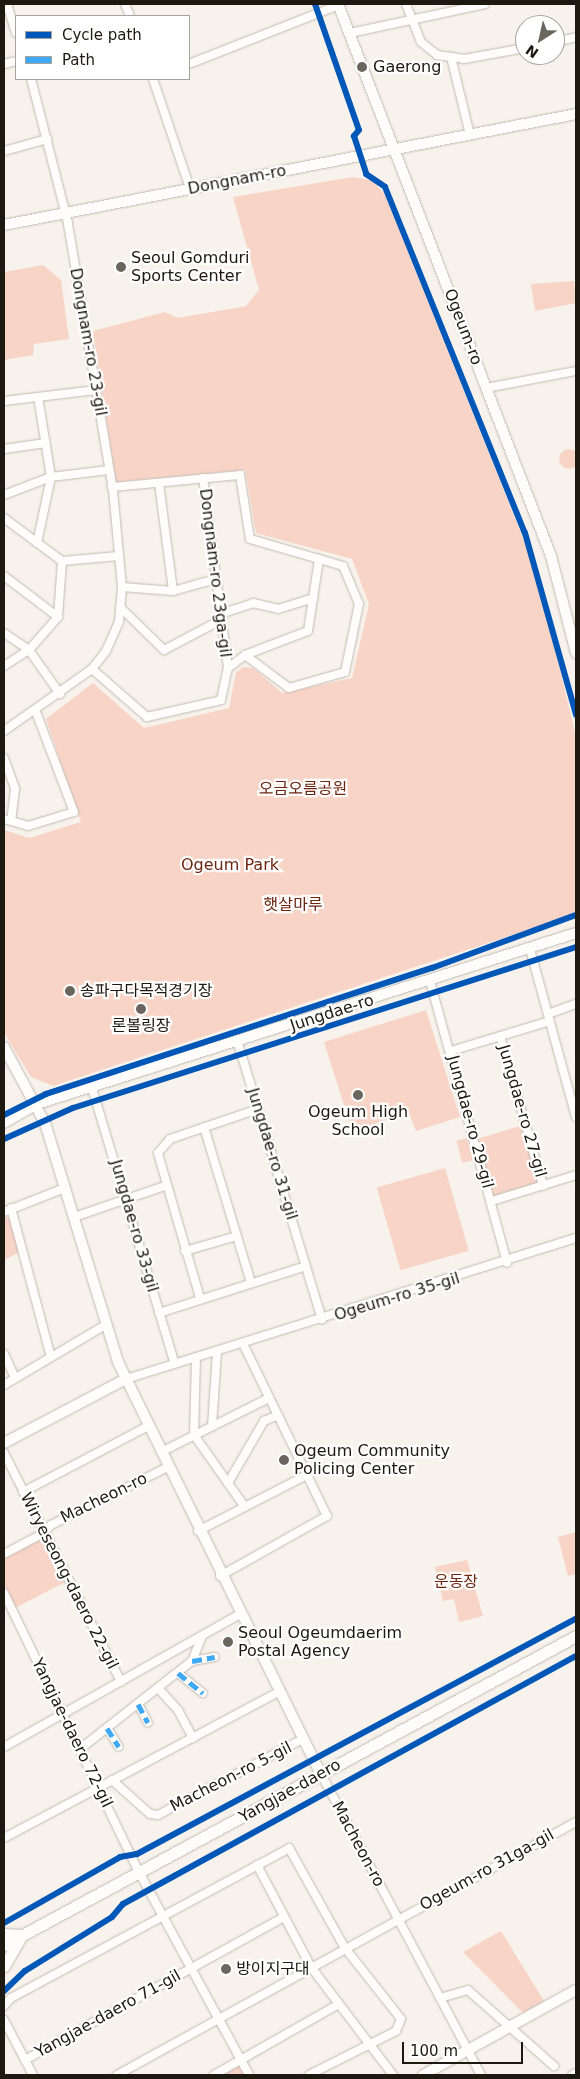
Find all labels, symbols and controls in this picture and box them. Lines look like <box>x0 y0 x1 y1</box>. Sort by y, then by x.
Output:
legend <box>15 15 190 80</box>
north arrow <box>515 15 565 65</box>
text: Cycle path <box>62 26 142 44</box>
text: N <box>523 42 541 61</box>
text: Path <box>62 51 95 69</box>
place label: Gaerong <box>373 57 441 77</box>
marker: Gaerong <box>355 60 369 74</box>
street label: Dongnam-ro <box>186 161 288 199</box>
place label: Seoul Gomduri Sports Center <box>131 248 250 286</box>
marker: Seoul Gomduri Sports Center <box>115 261 127 273</box>
street label: Dongnam-ro 23-gil <box>66 266 110 418</box>
street label: Ogeum-ro <box>440 286 486 368</box>
street label: Dongnam-ro 23ga-gil <box>195 487 235 659</box>
park label: 오금오름공원 <box>259 779 347 799</box>
park label: Ogeum Park <box>181 855 279 875</box>
park label: 햇살마루 <box>264 895 322 915</box>
place label: 송파구다목적경기장 <box>80 981 212 1001</box>
marker: 송파구다목적경기장 <box>64 985 76 997</box>
street label: Jungdae-ro <box>288 990 376 1036</box>
marker: 론볼링장 <box>135 1003 147 1015</box>
place label: 론볼링장 <box>112 1016 170 1036</box>
street label: Jungdae-ro 27-gil <box>494 1042 550 1180</box>
street label: Jungdae-ro 29-gil <box>443 1053 497 1191</box>
street label: Jungdae-ro 31-gil <box>243 1086 301 1222</box>
marker: Ogeum High School <box>352 1089 364 1101</box>
place label: Ogeum High School <box>308 1102 408 1140</box>
street label: Jungdae-ro 33-gil <box>106 1157 162 1295</box>
street label: Ogeum-ro 35-gil <box>332 1269 462 1325</box>
place label: Ogeum Community Policing Center <box>294 1441 450 1479</box>
marker: Ogeum Community Policing Center <box>278 1454 290 1466</box>
street label: Macheon-ro <box>57 1469 151 1527</box>
street label: Wiryeseong-daero 22-gil <box>16 1489 122 1673</box>
park label: 운동장 <box>434 1572 478 1592</box>
place label: Seoul Ogeumdaerim Postal Agency <box>238 1623 402 1661</box>
marker: Seoul Ogeumdaerim Postal Agency <box>222 1636 234 1648</box>
street label: Yangjae-daero 72-gil <box>28 1655 116 1811</box>
street label: Macheon-ro 5-gil <box>167 1738 295 1816</box>
street label: Yangjae-daero <box>236 1755 344 1827</box>
street label: Macheon-ro <box>327 1798 389 1890</box>
street label: Ogeum-ro 31ga-gil <box>417 1825 557 1915</box>
place label: 방이지구대 <box>236 1959 310 1979</box>
marker: 방이지구대 <box>220 1963 232 1975</box>
street label: Yangjae-daero 71-gil <box>32 1966 184 2062</box>
scale bar <box>405 2032 526 2064</box>
text: 100 m <box>410 2042 458 2060</box>

